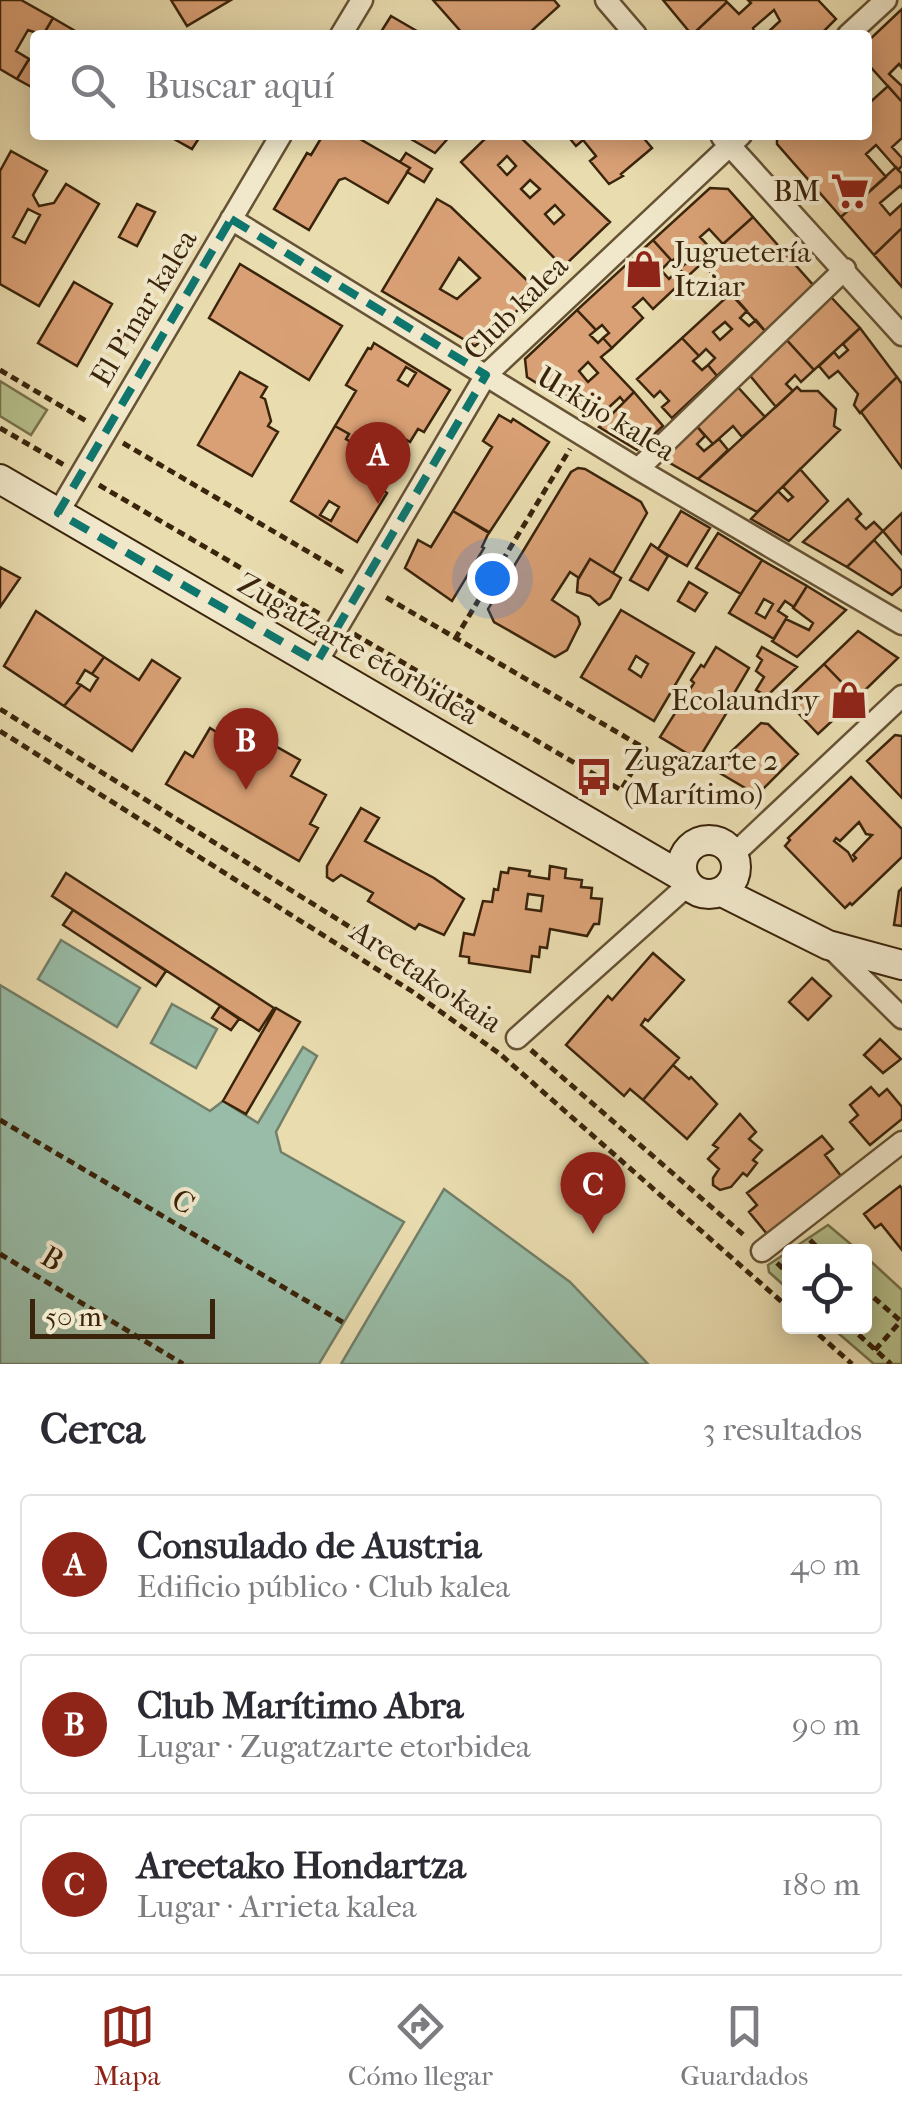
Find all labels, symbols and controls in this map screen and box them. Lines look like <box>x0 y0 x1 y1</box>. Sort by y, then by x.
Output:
search box <box>30 30 872 140</box>
icon: search <box>65 58 120 113</box>
text: Buscar aquí <box>145 63 334 108</box>
supermarket icon: BM <box>829 170 871 212</box>
place label: BM <box>773 174 820 209</box>
street label: El Pinar kalea <box>84 222 205 393</box>
place label: Juguetería Itziar <box>672 235 812 304</box>
street label: Club kalea <box>456 248 576 368</box>
shop icon: Juguetería Itziar <box>623 248 665 290</box>
street label: Urkijo kalea <box>530 359 683 470</box>
pin: A <box>346 422 410 504</box>
your location <box>467 553 518 604</box>
street label: Zugatzarte etorbidea <box>231 566 486 733</box>
shop icon: Ecolaundry <box>828 679 870 721</box>
place label: Ecolaundry <box>671 683 820 718</box>
pin: B <box>214 708 278 790</box>
place label: Zugazarte 2 (Marítimo) <box>624 743 779 812</box>
bus stop icon: Zugazarte 2 (Marítimo) <box>573 756 615 798</box>
street label: Areetako kaia <box>343 913 509 1041</box>
pin: C <box>560 1152 626 1234</box>
street label: C <box>165 1182 201 1222</box>
street label: B <box>35 1239 69 1279</box>
map controls <box>782 1244 872 1334</box>
button: locate <box>782 1244 872 1334</box>
scale bar <box>30 1294 215 1338</box>
text: 50 m <box>45 1300 102 1333</box>
text: Cerca <box>40 1405 145 1454</box>
text: 3 resultados <box>703 1411 862 1448</box>
text: Consulado de Austria <box>137 1523 481 1568</box>
text: A <box>64 1546 85 1583</box>
text: 40 m <box>790 1546 860 1583</box>
text: Edificio público · Club kalea <box>137 1568 510 1605</box>
text: Club Marítimo Abra <box>137 1683 463 1728</box>
text: B <box>64 1706 85 1743</box>
text: 90 m <box>792 1706 860 1743</box>
text: Lugar · Zugatzarte etorbidea <box>137 1728 531 1765</box>
text: Areetako Hondartza <box>137 1843 466 1888</box>
text: C <box>64 1866 85 1903</box>
text: 180 m <box>781 1866 860 1903</box>
text: Lugar · Arrieta kalea <box>137 1888 417 1925</box>
tab: Mapa <box>94 1999 160 2092</box>
tab: Cómo llegar <box>348 1999 493 2092</box>
tab: Guardados <box>680 1999 808 2092</box>

